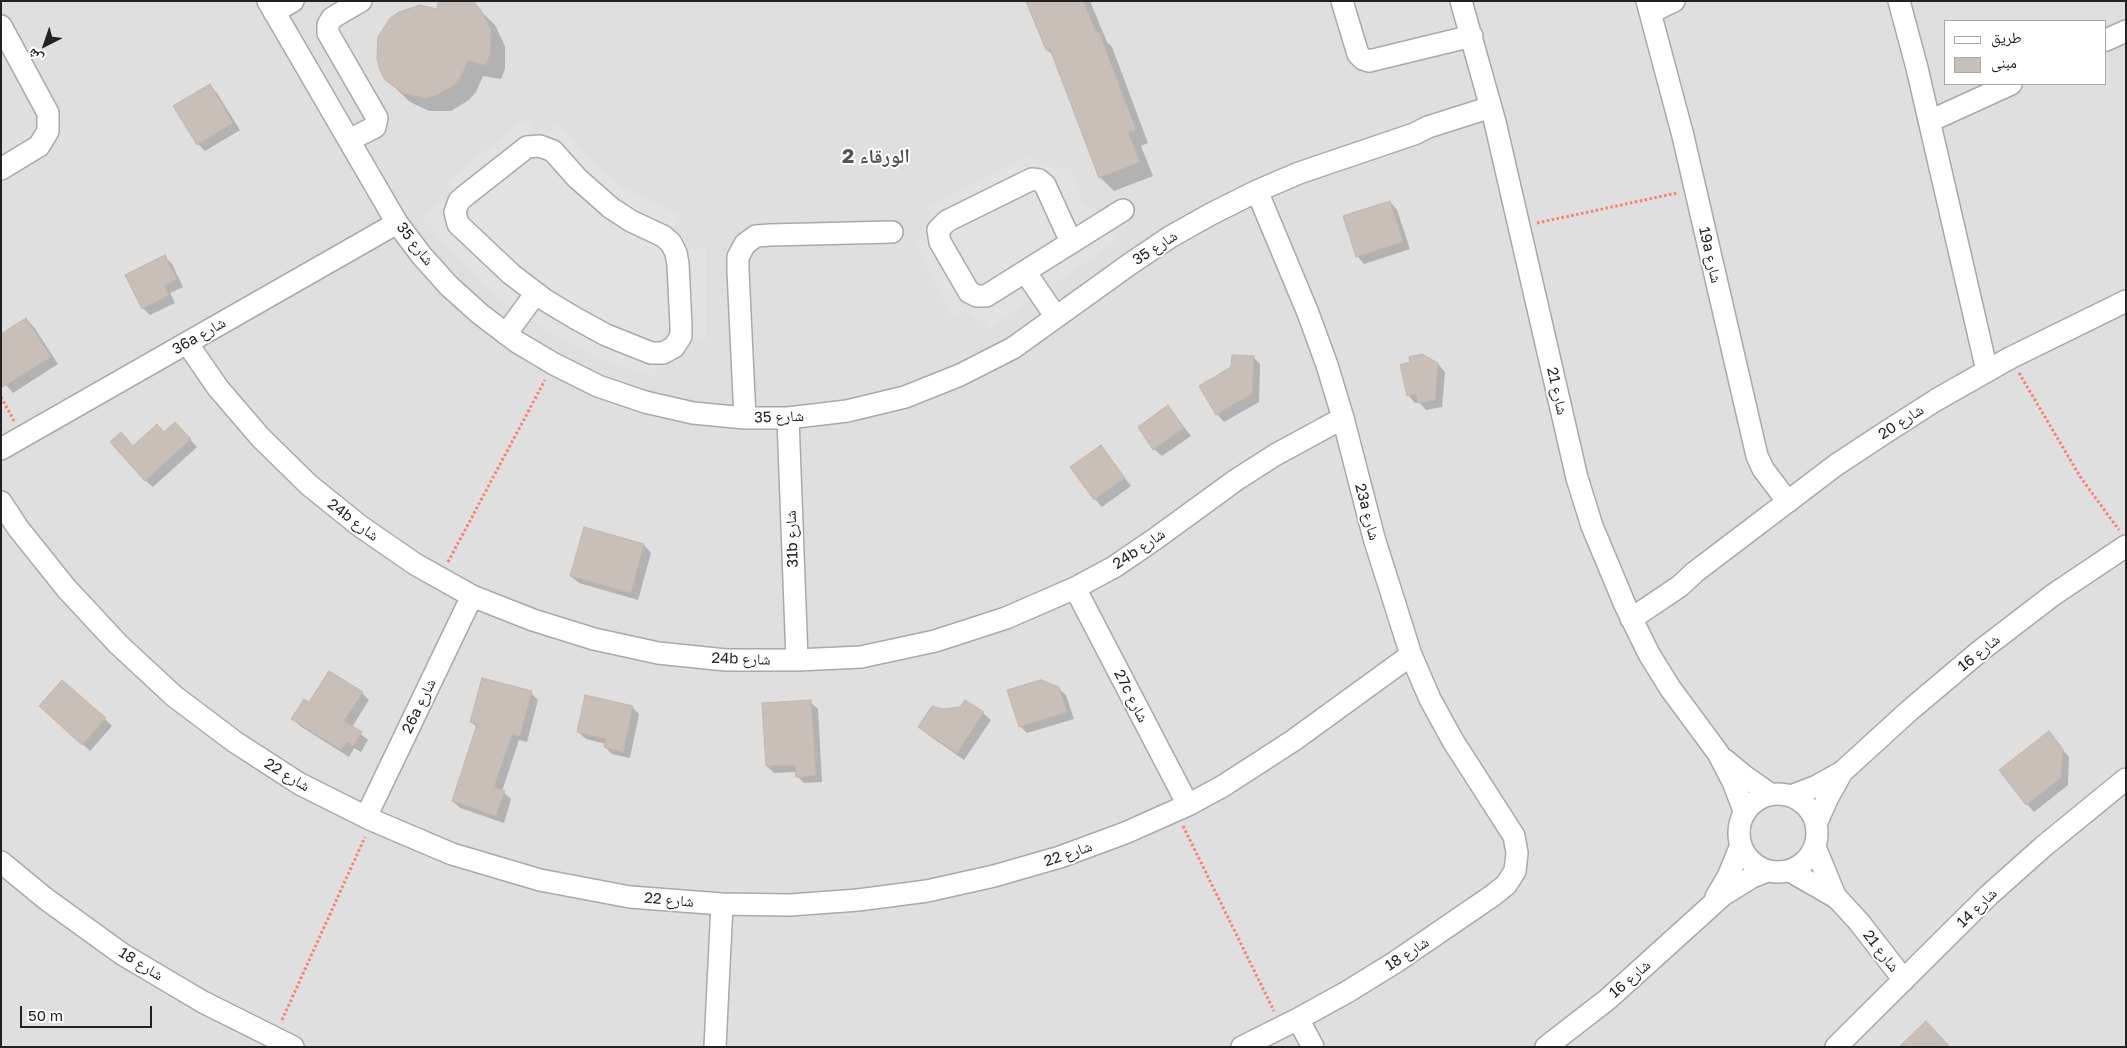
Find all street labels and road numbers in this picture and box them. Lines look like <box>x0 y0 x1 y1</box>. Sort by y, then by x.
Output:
street label: شارع 35 <box>393 219 437 269</box>
street label: 19a شارع <box>1695 225 1725 285</box>
street label: شارع 35 <box>1129 227 1181 269</box>
street label: 36a شارع <box>169 314 229 358</box>
street label: شارع 21 <box>1543 365 1571 417</box>
street label: شارع 20 <box>1875 401 1927 443</box>
street label: شارع 35 <box>754 407 804 427</box>
street label: 23a شارع <box>1351 482 1383 542</box>
street label: 24b شارع <box>324 495 382 545</box>
street label: 31b شارع <box>782 510 802 568</box>
street label: 24b شارع <box>1109 525 1169 573</box>
street label: شارع 16 <box>1954 631 2004 675</box>
street label: 24b شارع <box>711 649 771 669</box>
street label: 27c شارع <box>1110 666 1152 726</box>
street label: 26a شارع <box>398 676 440 736</box>
street label: شارع 22 <box>261 754 313 796</box>
street label: شارع 22 <box>1042 837 1094 871</box>
street label: شارع 14 <box>1953 885 2001 931</box>
street label: شارع 22 <box>643 889 695 911</box>
street label: شارع 21 <box>1859 926 1903 976</box>
street label: شارع 18 <box>1382 933 1432 975</box>
street label: شارع 18 <box>116 943 166 985</box>
street label: شارع 16 <box>1606 956 1654 1002</box>

